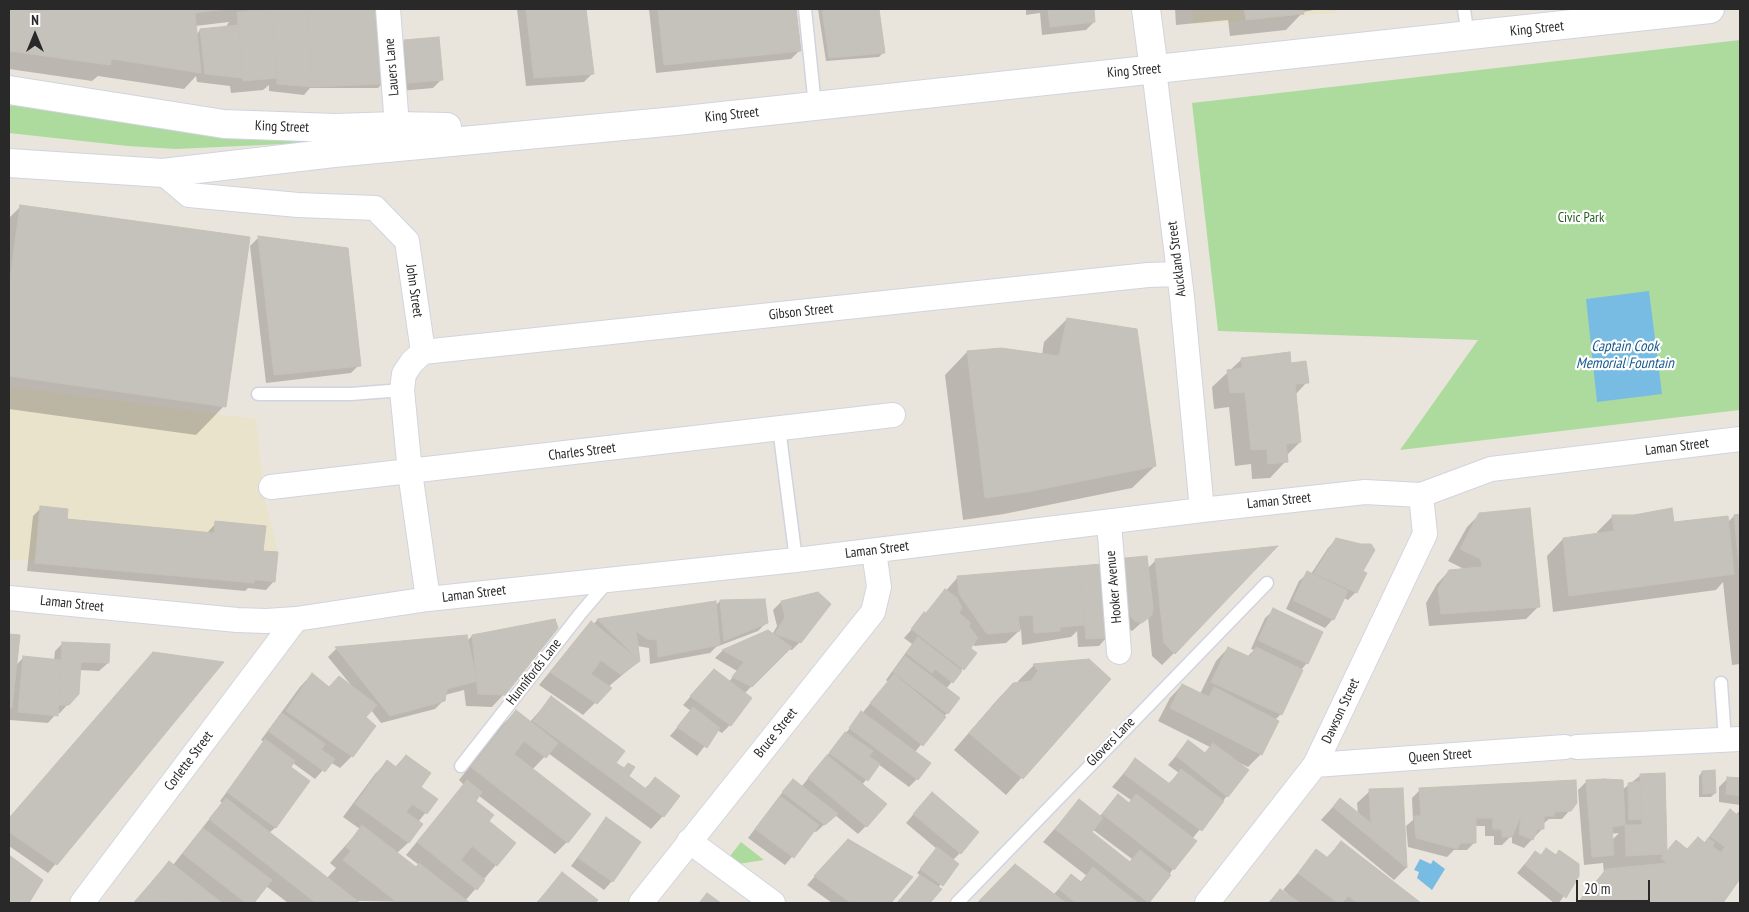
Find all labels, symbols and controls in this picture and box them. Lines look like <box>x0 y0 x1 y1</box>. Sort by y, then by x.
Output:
north arrow <box>10 10 60 60</box>
text: N <box>31 11 39 29</box>
street label: King Street <box>1509 18 1565 40</box>
street label: Lauers Lane <box>381 38 403 96</box>
street label: King Street <box>1106 60 1162 82</box>
street label: King Street <box>704 104 760 126</box>
street label: King Street <box>255 118 309 136</box>
park label: Civic Park <box>1558 210 1604 226</box>
street label: Auckland Street <box>1164 220 1190 298</box>
street label: John Street <box>402 263 426 319</box>
street label: Gibson Street <box>768 300 834 324</box>
water label: Captain Cook Memorial Fountain <box>1576 338 1674 373</box>
street label: Laman Street <box>1644 435 1710 459</box>
street label: Charles Street <box>547 440 617 464</box>
street label: Laman Street <box>1246 489 1312 513</box>
street label: Laman Street <box>844 538 910 562</box>
street label: Hooker Avenue <box>1102 550 1126 624</box>
street label: Laman Street <box>441 582 507 606</box>
street label: Laman Street <box>39 592 105 616</box>
street label: Hunnifords Lane <box>503 636 565 708</box>
street label: Dawson Street <box>1319 676 1363 746</box>
street label: Bruce Street <box>751 705 801 761</box>
street label: Glovers Lane <box>1083 714 1139 770</box>
street label: Corlette Street <box>161 728 217 794</box>
street label: Queen Street <box>1408 745 1472 767</box>
scale bar <box>1579 870 1653 902</box>
text: 20 m <box>1584 879 1610 898</box>

